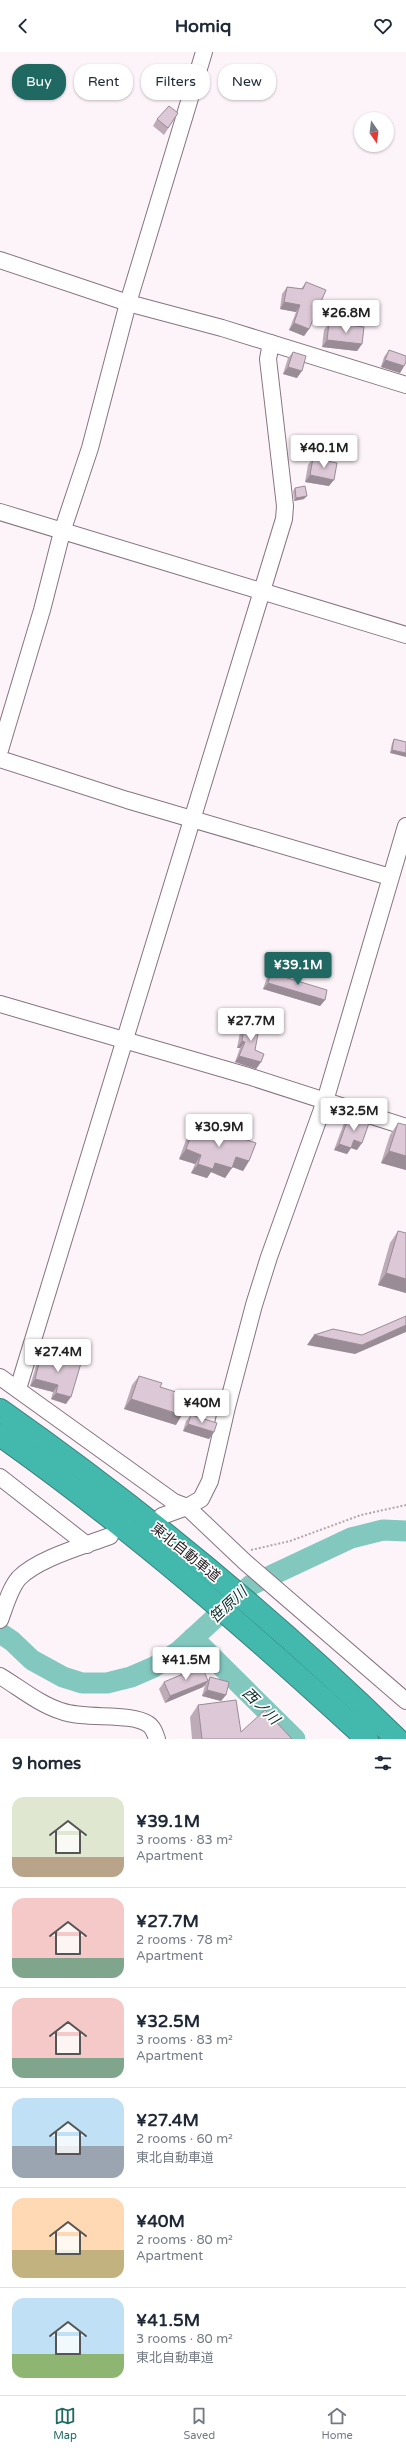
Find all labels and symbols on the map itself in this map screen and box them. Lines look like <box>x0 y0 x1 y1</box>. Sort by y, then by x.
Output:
north arrow <box>354 112 394 152</box>
pin: ¥26.8M <box>313 300 379 334</box>
pin: ¥40.1M <box>291 435 357 469</box>
pin: ¥39.1M <box>265 952 331 986</box>
pin: ¥27.7M <box>218 1008 284 1042</box>
pin: ¥32.5M <box>321 1098 387 1132</box>
pin: ¥30.9M <box>186 1114 252 1148</box>
pin: ¥27.4M <box>25 1339 91 1373</box>
pin: ¥40M <box>178 1390 226 1424</box>
street label: 東北自動車道 <box>148 1519 224 1585</box>
water label: 笹原川 <box>205 1582 252 1627</box>
pin: ¥41.5M <box>153 1647 219 1681</box>
water label: 西ノ川 <box>239 1684 285 1730</box>

